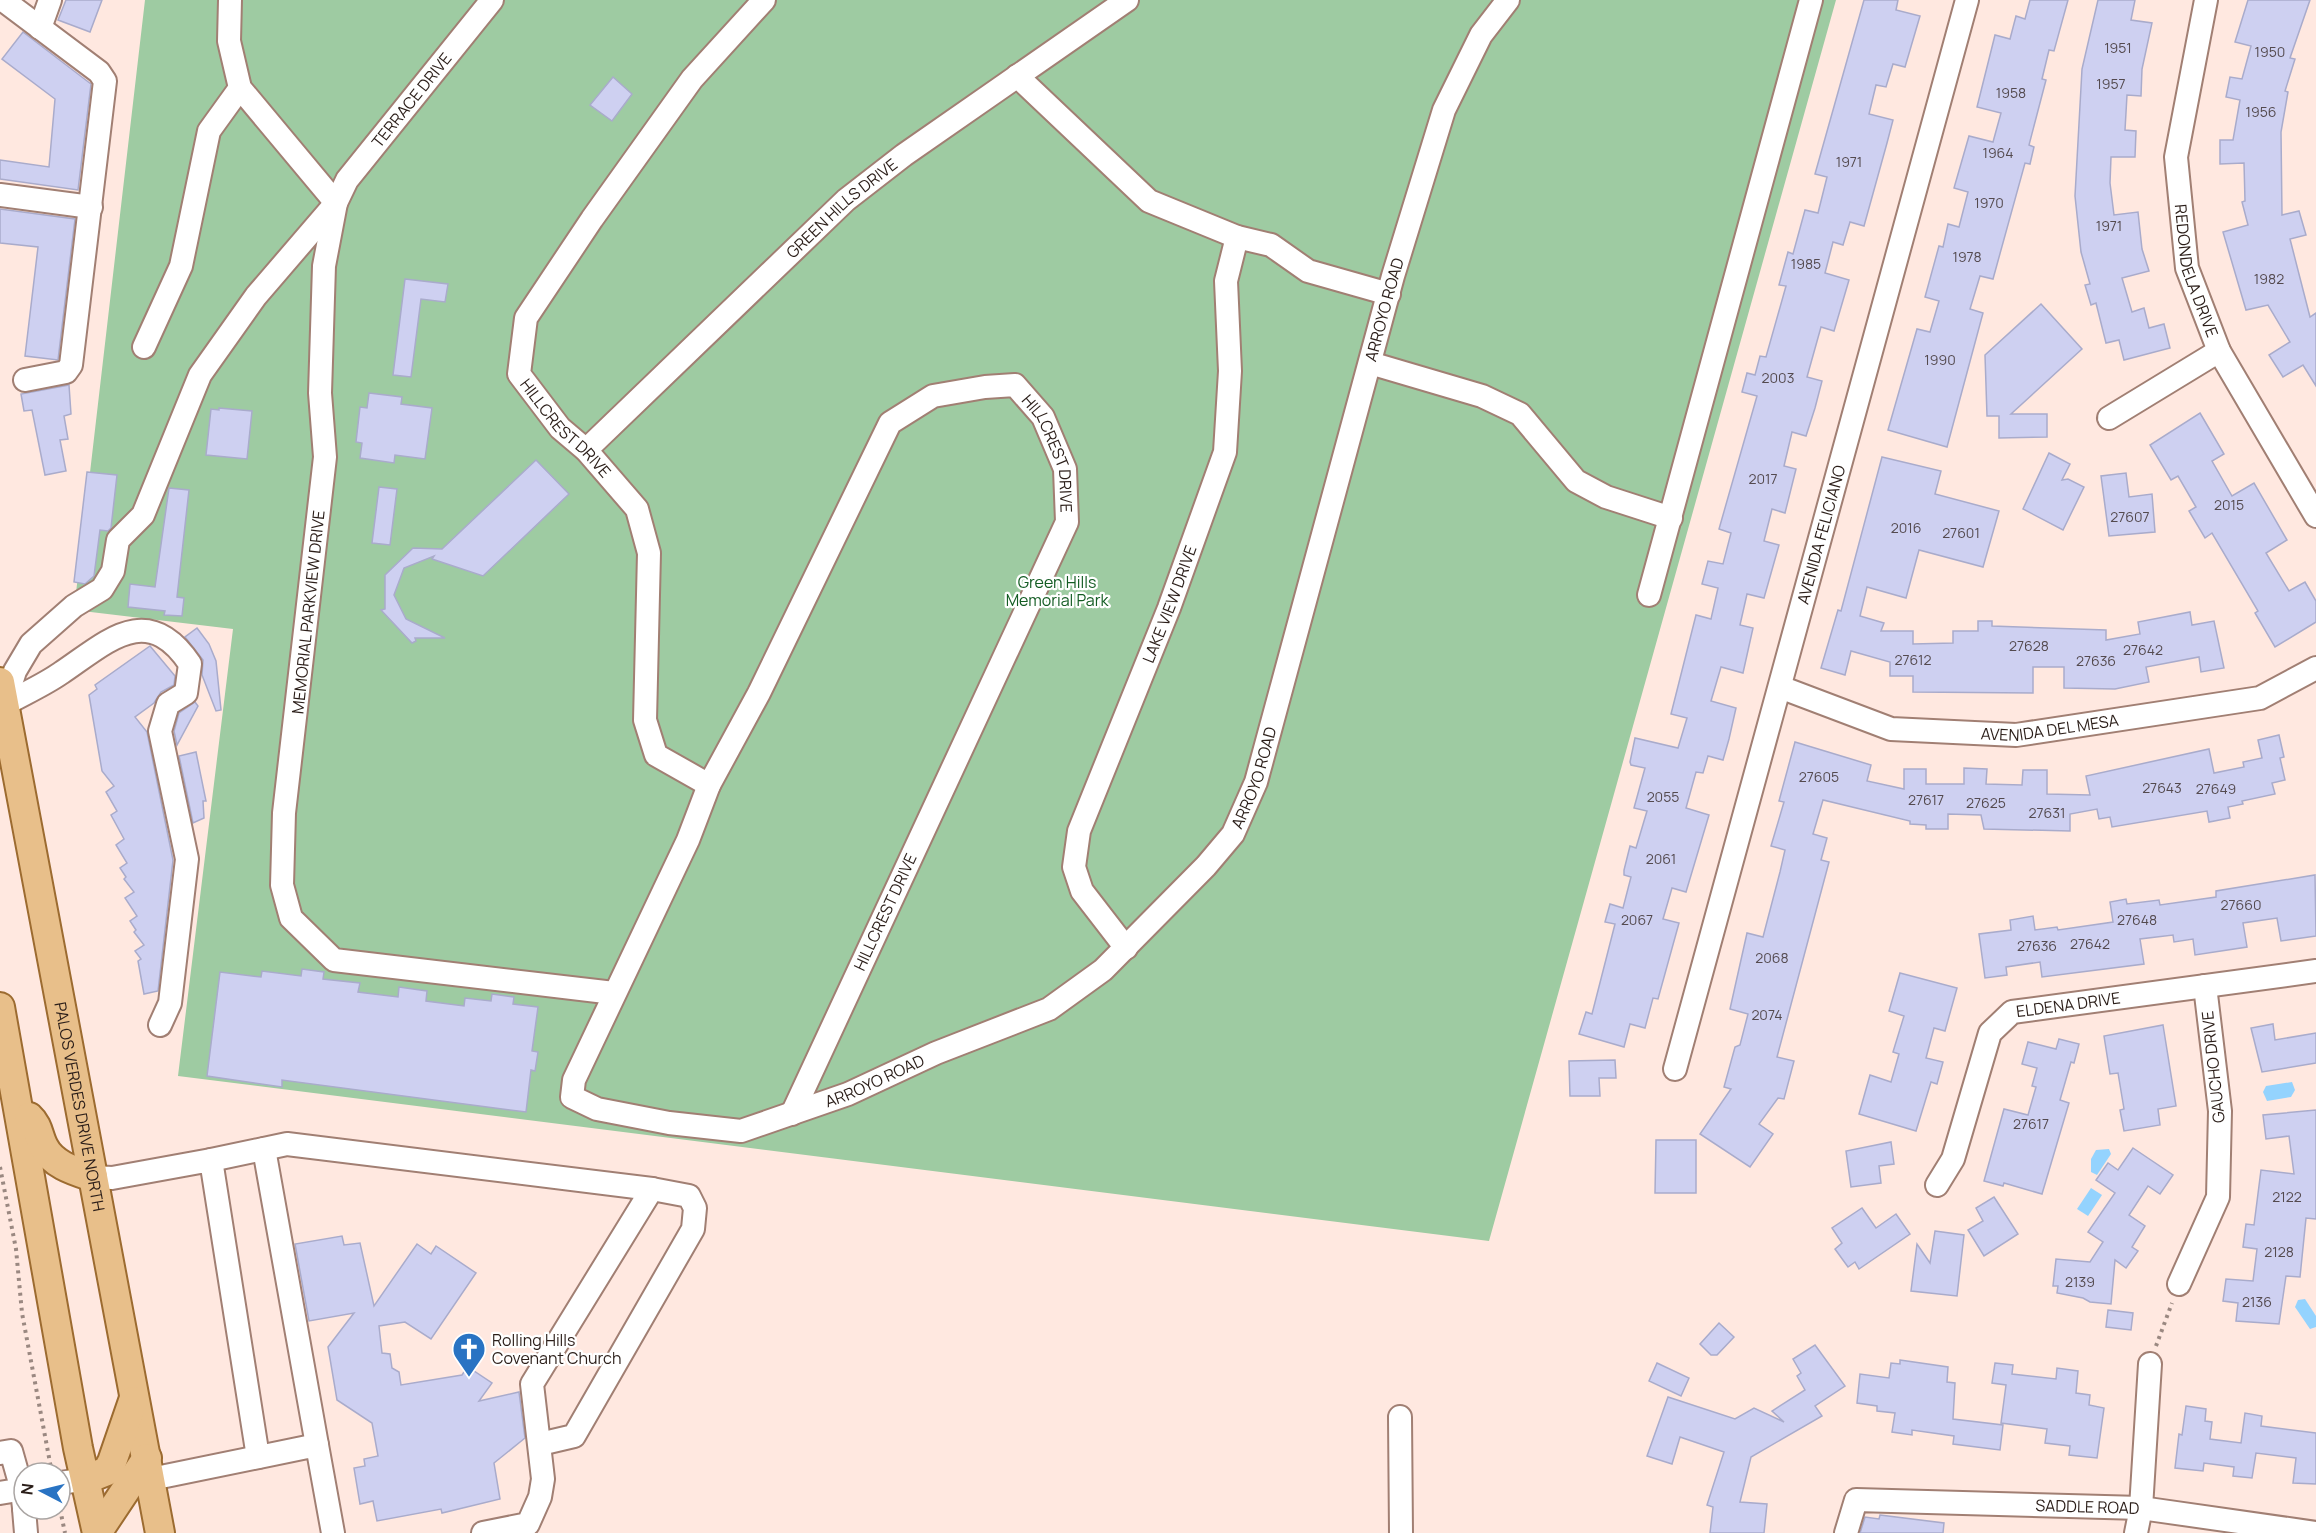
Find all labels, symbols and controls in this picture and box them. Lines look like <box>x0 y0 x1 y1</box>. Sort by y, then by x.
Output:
house number: 1951 <box>2104 38 2132 57</box>
house number: 1950 <box>2255 42 2285 61</box>
street label: TERRACE DRIVE <box>367 48 456 152</box>
house number: 1957 <box>2096 74 2126 93</box>
house number: 1958 <box>1996 83 2026 102</box>
house number: 1956 <box>2246 102 2276 121</box>
house number: 1964 <box>1982 143 2014 162</box>
house number: 1971 <box>1836 152 1862 171</box>
street label: GREEN HILLS DRIVE <box>781 153 902 263</box>
house number: 1970 <box>1974 193 2004 212</box>
street label: REDONDELA DRIVE <box>2170 203 2224 340</box>
house number: 1971 <box>2096 216 2122 235</box>
house number: 1978 <box>1952 247 1982 266</box>
house number: 1985 <box>1791 254 1821 273</box>
street label: ARROYO ROAD <box>1359 255 1409 364</box>
house number: 1982 <box>2254 269 2284 288</box>
house number: 1990 <box>1924 350 1956 369</box>
house number: 2003 <box>1762 368 1794 387</box>
street label: HILLCREST DRIVE <box>515 374 616 482</box>
street label: HILLCREST DRIVE <box>1017 390 1078 513</box>
street label: AVENIDA FELICIANO <box>1791 462 1851 607</box>
house number: 2017 <box>1748 469 1778 488</box>
house number: 2015 <box>2214 495 2244 514</box>
house number: 27607 <box>2110 507 2150 526</box>
street label: MEMORIAL PARKVIEW DRIVE <box>286 509 330 715</box>
house number: 2016 <box>1891 518 1921 537</box>
house number: 27601 <box>1942 523 1980 542</box>
street label: LAKE VIEW DRIVE <box>1137 542 1202 666</box>
park label: Green Hills Memorial Park <box>1006 571 1109 611</box>
house number: 27628 <box>2009 636 2049 655</box>
house number: 27642 <box>2123 640 2163 659</box>
house number: 27612 <box>1895 650 1931 669</box>
house number: 27636 <box>2076 651 2116 670</box>
street label: AVENIDA DEL MESA <box>1980 709 2120 746</box>
street label: ARROYO ROAD <box>1226 724 1282 832</box>
house number: 27605 <box>1799 767 1839 786</box>
house number: 27643 <box>2142 778 2182 797</box>
house number: 27649 <box>2196 779 2236 798</box>
house number: 2055 <box>1647 787 1679 806</box>
house number: 27617 <box>1908 790 1944 809</box>
house number: 27625 <box>1966 793 2006 812</box>
house number: 27631 <box>2029 803 2065 822</box>
house number: 2061 <box>1646 849 1676 868</box>
street label: HILLCREST DRIVE <box>848 850 922 974</box>
house number: 27660 <box>2221 895 2261 914</box>
house number: 2067 <box>1621 910 1653 929</box>
house number: 27648 <box>2117 910 2157 929</box>
house number: 27642 <box>2070 934 2110 953</box>
house number: 27636 <box>2017 936 2057 955</box>
house number: 2068 <box>1755 948 1789 967</box>
street label: ELDENA DRIVE <box>2015 987 2122 1022</box>
street label: PALOS VERDES DRIVE NORTH <box>49 1000 110 1213</box>
house number: 2074 <box>1751 1005 1783 1024</box>
street label: GAUCHO DRIVE <box>2196 1010 2230 1124</box>
street label: ARROYO ROAD <box>822 1049 928 1112</box>
house number: 27617 <box>2013 1114 2049 1133</box>
house number: 2122 <box>2272 1187 2302 1206</box>
house number: 2128 <box>2264 1242 2294 1261</box>
house number: 2139 <box>2065 1272 2095 1291</box>
house number: 2136 <box>2242 1292 2272 1311</box>
place label: Rolling Hills Covenant Church <box>492 1329 621 1369</box>
church icon: Rolling Hills Covenant Church <box>451 1331 487 1378</box>
north arrow <box>12 1461 72 1521</box>
text: N <box>15 1482 39 1496</box>
street label: SADDLE ROAD <box>2035 1494 2140 1519</box>

